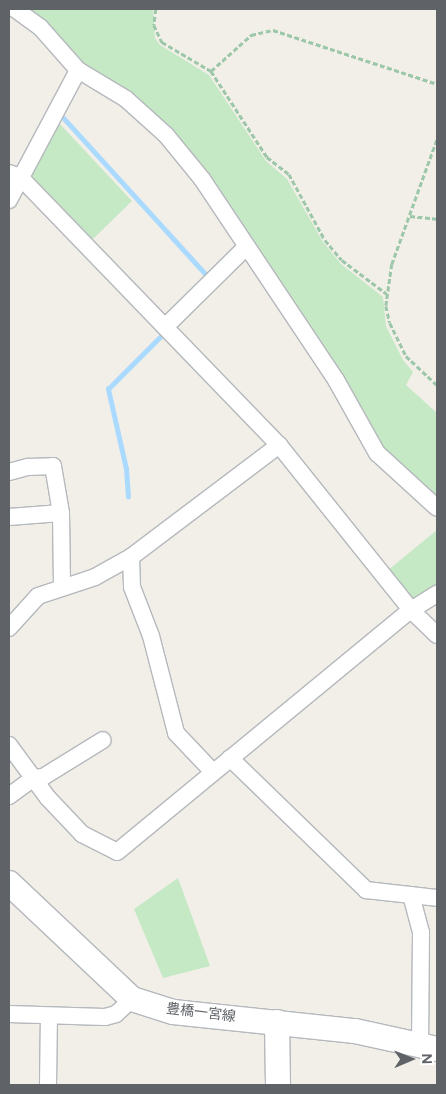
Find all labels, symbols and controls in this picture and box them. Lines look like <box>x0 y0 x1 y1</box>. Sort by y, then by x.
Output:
street label: 豊橋一宮線 <box>165 1000 237 1026</box>
north arrow <box>386 1034 436 1084</box>
text: N <box>418 1053 435 1064</box>

